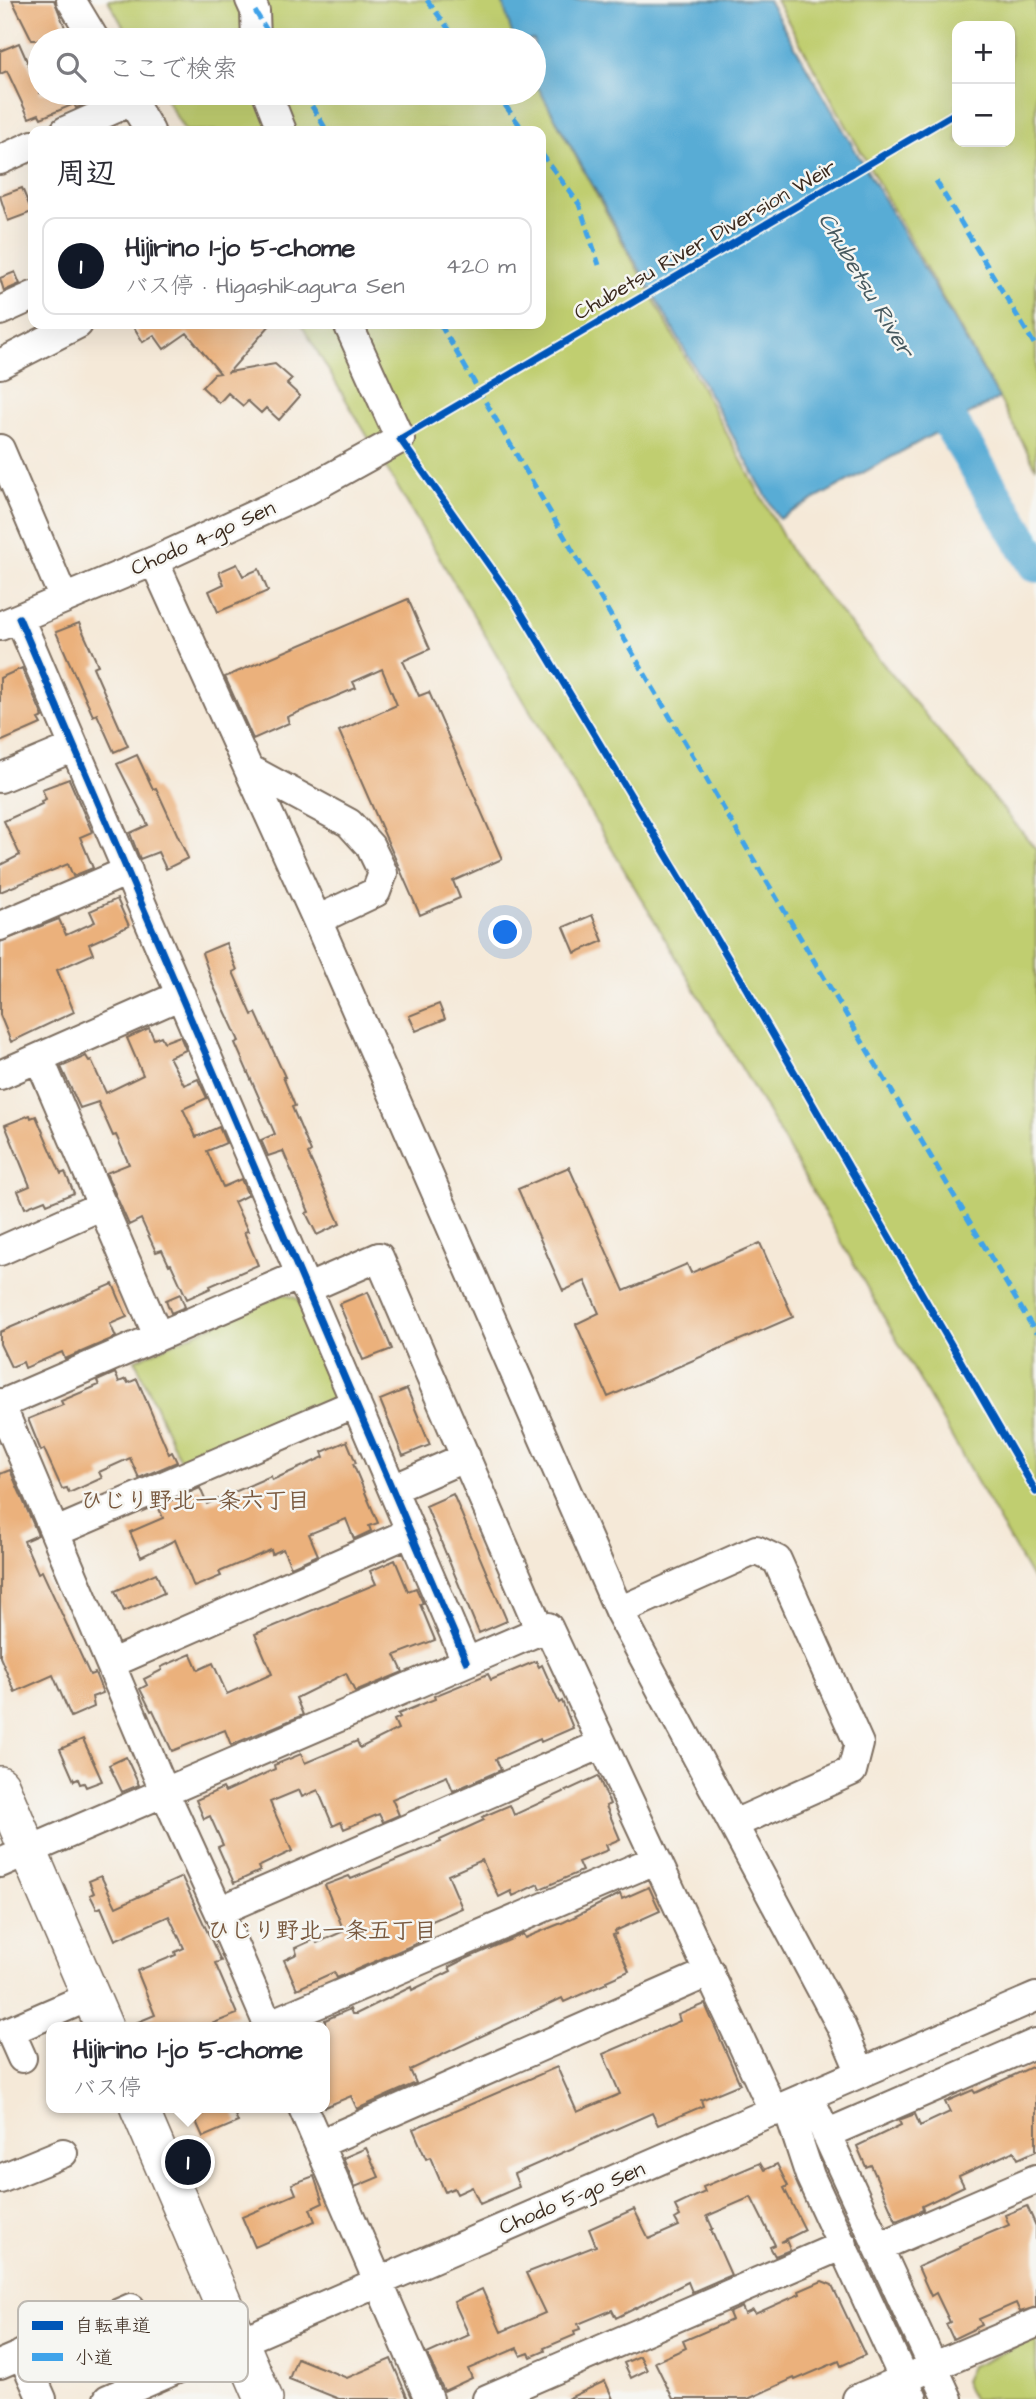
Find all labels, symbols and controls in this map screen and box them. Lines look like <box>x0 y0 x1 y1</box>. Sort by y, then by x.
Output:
map controls <box>952 21 1015 147</box>
button: + <box>952 21 1015 84</box>
search box <box>28 28 546 105</box>
icon: search <box>52 48 90 86</box>
text: ここで検索 <box>108 51 238 87</box>
button: − <box>952 84 1015 147</box>
text: 周辺 <box>56 153 116 195</box>
street label: Chubetsu River Diversion Weir <box>568 153 842 327</box>
water label: Chubetsu River <box>810 207 923 365</box>
text: Hijirino 1-jo 5-chome <box>125 230 355 266</box>
text: 1 <box>80 250 82 282</box>
text: 420 m <box>446 250 516 282</box>
text: バス停 · Higashikagura Sen <box>125 270 405 302</box>
street label: Chodo 4-go Sen <box>126 493 281 585</box>
your location <box>488 915 522 949</box>
district label: ひじり野北一条六丁目 <box>80 1485 310 1517</box>
district label: ひじり野北一条五丁目 <box>207 1915 437 1947</box>
popup <box>46 2022 330 2113</box>
text: Hijirino 1-jo 5-chome <box>73 2032 303 2068</box>
text: バス停 <box>73 2072 142 2104</box>
pin: 1 <box>165 2136 211 2188</box>
street label: Chodo 5-go Sen <box>495 2154 650 2244</box>
legend <box>18 2301 248 2382</box>
text: 自転車道 <box>75 2313 151 2340</box>
text: 小道 <box>75 2345 113 2372</box>

